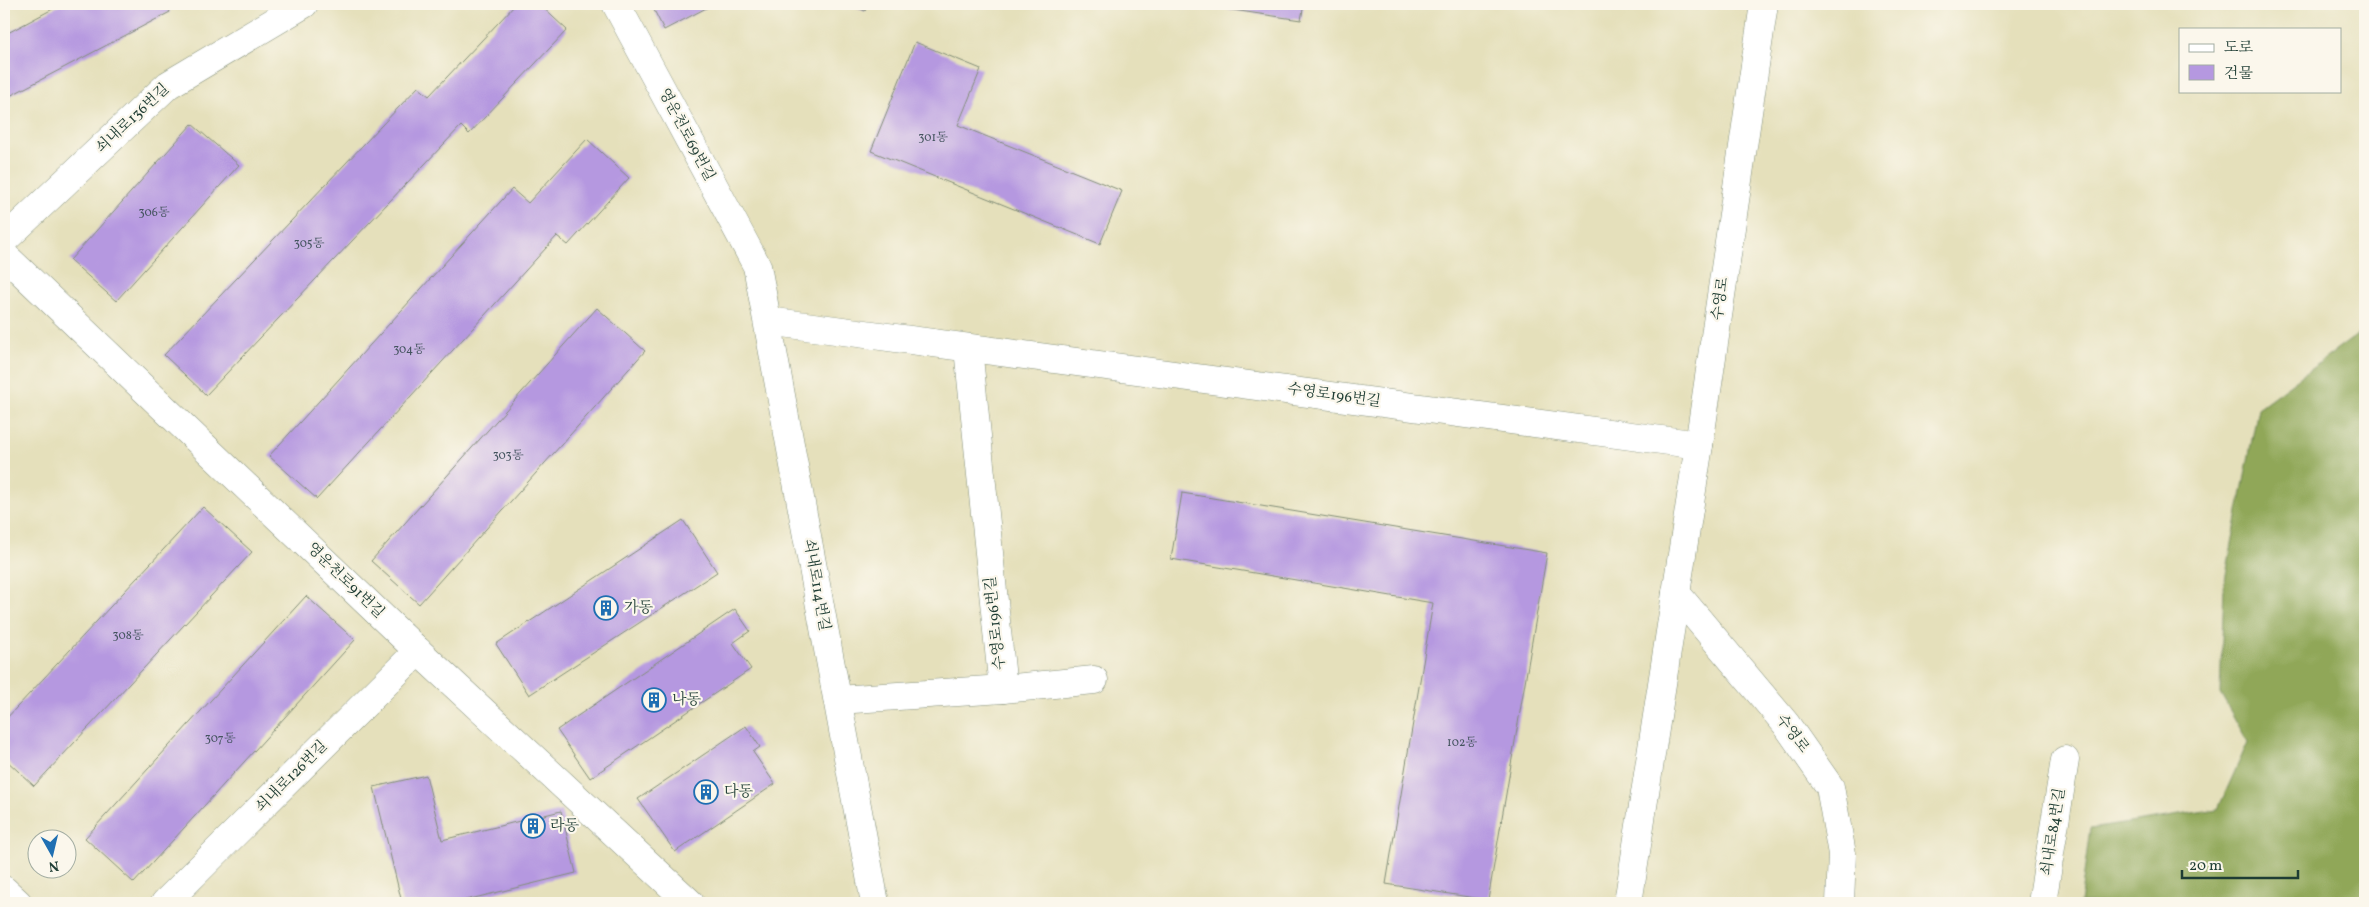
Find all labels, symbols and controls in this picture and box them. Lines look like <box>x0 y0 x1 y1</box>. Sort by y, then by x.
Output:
legend <box>2179 28 2342 92</box>
text: 도로 <box>2224 38 2253 59</box>
text: 건물 <box>2224 64 2253 85</box>
street label: 쇠내로136번길 <box>92 79 174 159</box>
street label: 영운천로69번길 <box>653 85 719 185</box>
house number: 301동 <box>918 130 948 146</box>
house number: 306동 <box>139 205 170 221</box>
house number: 305동 <box>294 236 325 252</box>
street label: 수영로 <box>1708 276 1734 322</box>
house number: 304동 <box>393 342 425 358</box>
street label: 수영로196번길 <box>1286 379 1382 413</box>
house number: 303동 <box>493 448 524 464</box>
street label: 쇠내로114번길 <box>798 537 834 633</box>
street label: 영운천로91번길 <box>302 539 388 623</box>
street label: 수영로196번길 <box>981 575 1011 671</box>
building icon: 가동 <box>593 595 619 621</box>
place label: 가동 <box>624 598 653 619</box>
house number: 308동 <box>113 628 144 644</box>
building icon: 나동 <box>641 687 667 713</box>
place label: 나동 <box>672 690 701 711</box>
street label: 수영로 <box>1771 710 1814 758</box>
house number: 307동 <box>205 731 236 747</box>
house number: 102동 <box>1447 735 1477 751</box>
street label: 쇠내로126번길 <box>251 736 333 818</box>
building icon: 다동 <box>693 779 719 805</box>
place label: 다동 <box>724 782 753 803</box>
street label: 쇠내로84번길 <box>2037 787 2071 877</box>
building icon: 라동 <box>520 813 546 839</box>
place label: 라동 <box>550 816 579 837</box>
north arrow <box>28 830 78 880</box>
scale bar <box>2182 847 2298 879</box>
text: N <box>47 855 60 876</box>
text: 20 m <box>2189 856 2222 877</box>

